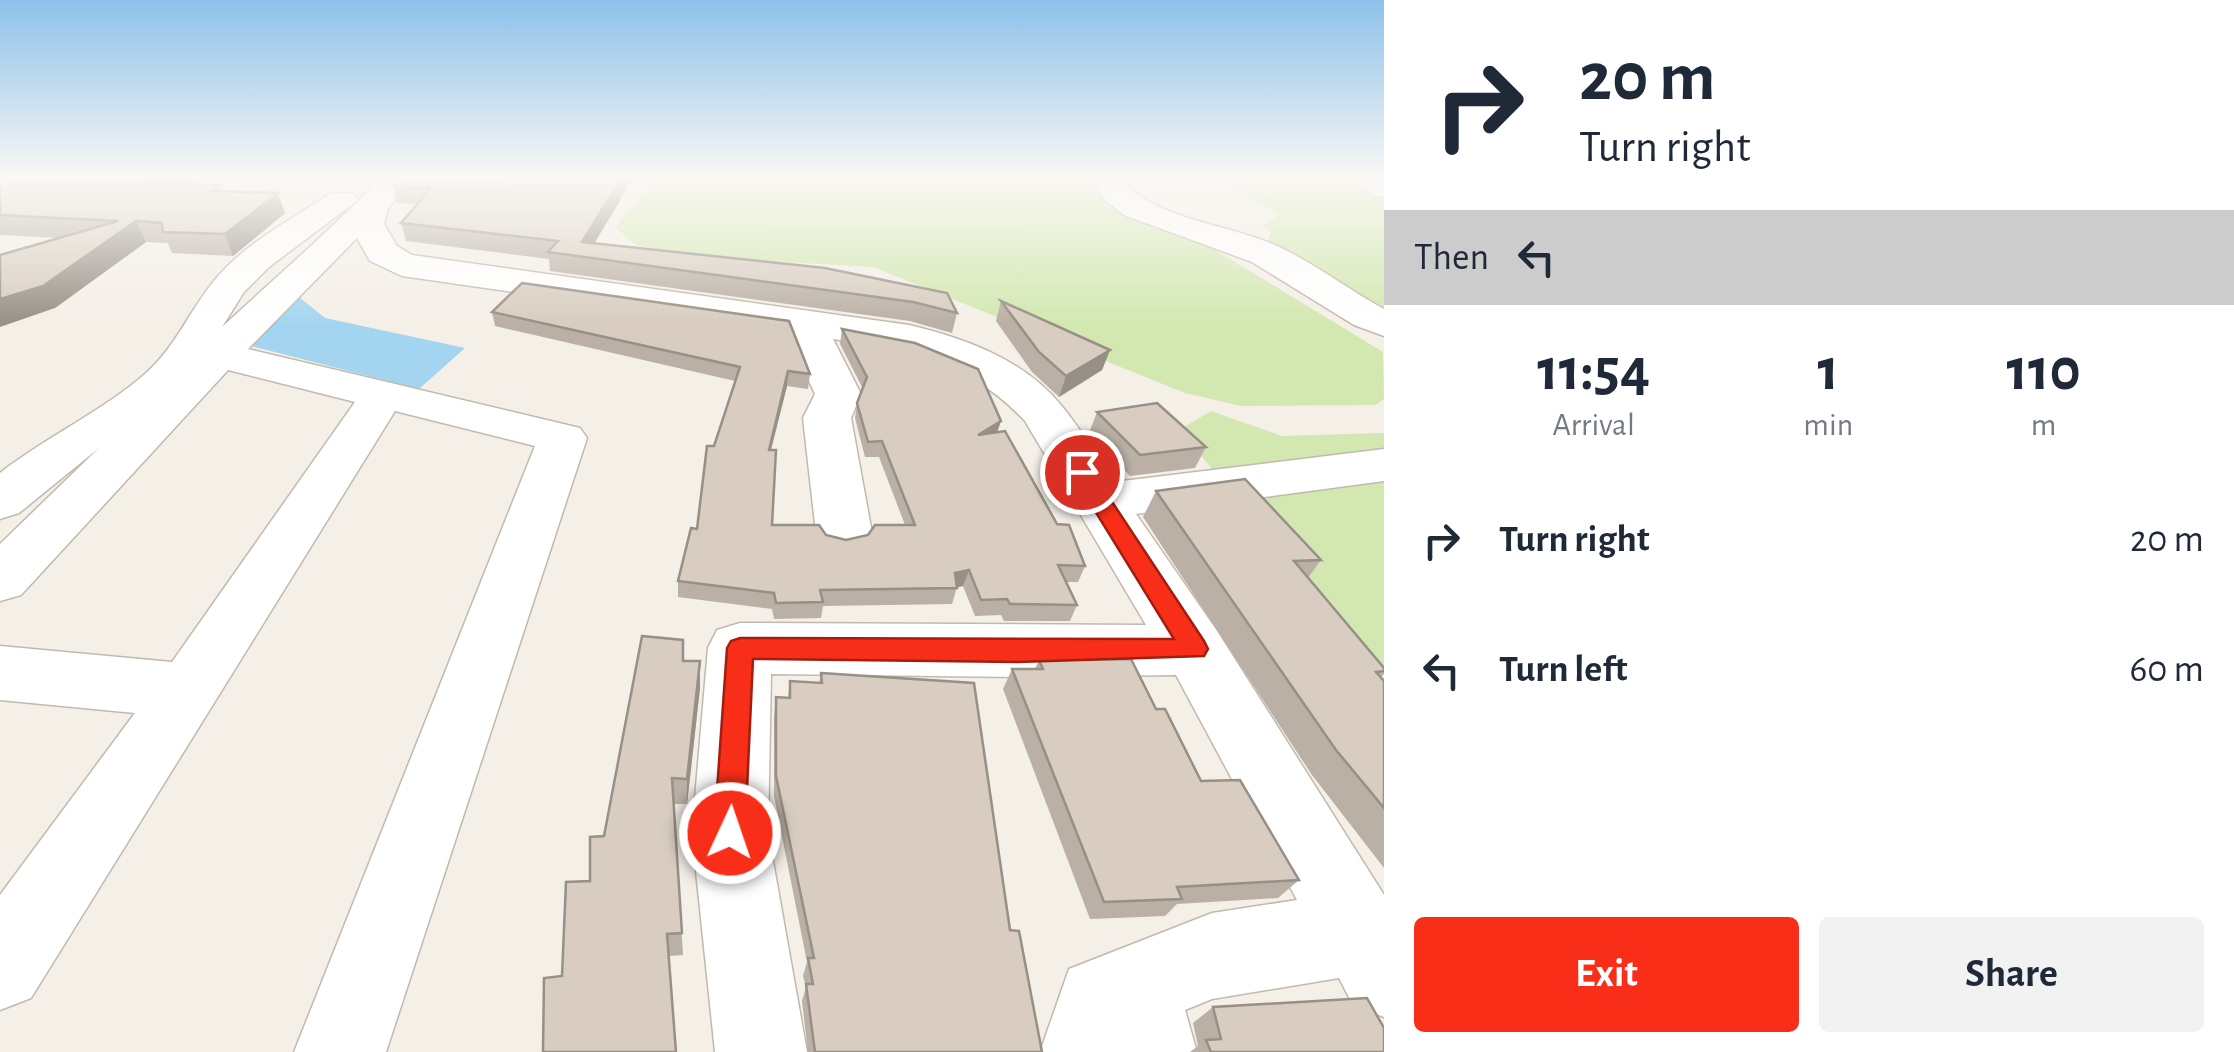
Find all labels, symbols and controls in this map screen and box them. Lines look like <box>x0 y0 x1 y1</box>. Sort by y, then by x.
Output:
icon: right <box>1414 40 1544 170</box>
text: 20 m <box>1579 43 1716 113</box>
text: Turn right <box>1579 125 1751 170</box>
icon: left <box>1509 230 1564 285</box>
text: Then <box>1414 239 1489 277</box>
text: 11:54 <box>1537 341 1650 401</box>
text: 1 <box>1817 341 1839 401</box>
text: 110 <box>2006 341 2081 401</box>
text: Arrival <box>1553 409 1635 441</box>
text: min <box>1803 409 1853 441</box>
text: m <box>2031 409 2056 441</box>
pin <box>1040 430 1125 515</box>
icon: arrive <box>1055 445 1110 500</box>
icon: right <box>1414 513 1469 568</box>
text: Turn right <box>1499 521 1649 559</box>
text: 20 m <box>2130 521 2204 559</box>
icon: left <box>1414 643 1469 698</box>
text: Turn left <box>1499 651 1627 689</box>
text: 60 m <box>2129 651 2204 689</box>
position arrow <box>678 781 782 885</box>
button: Exit <box>1414 917 1799 1032</box>
button: Share <box>1819 917 2204 1032</box>

